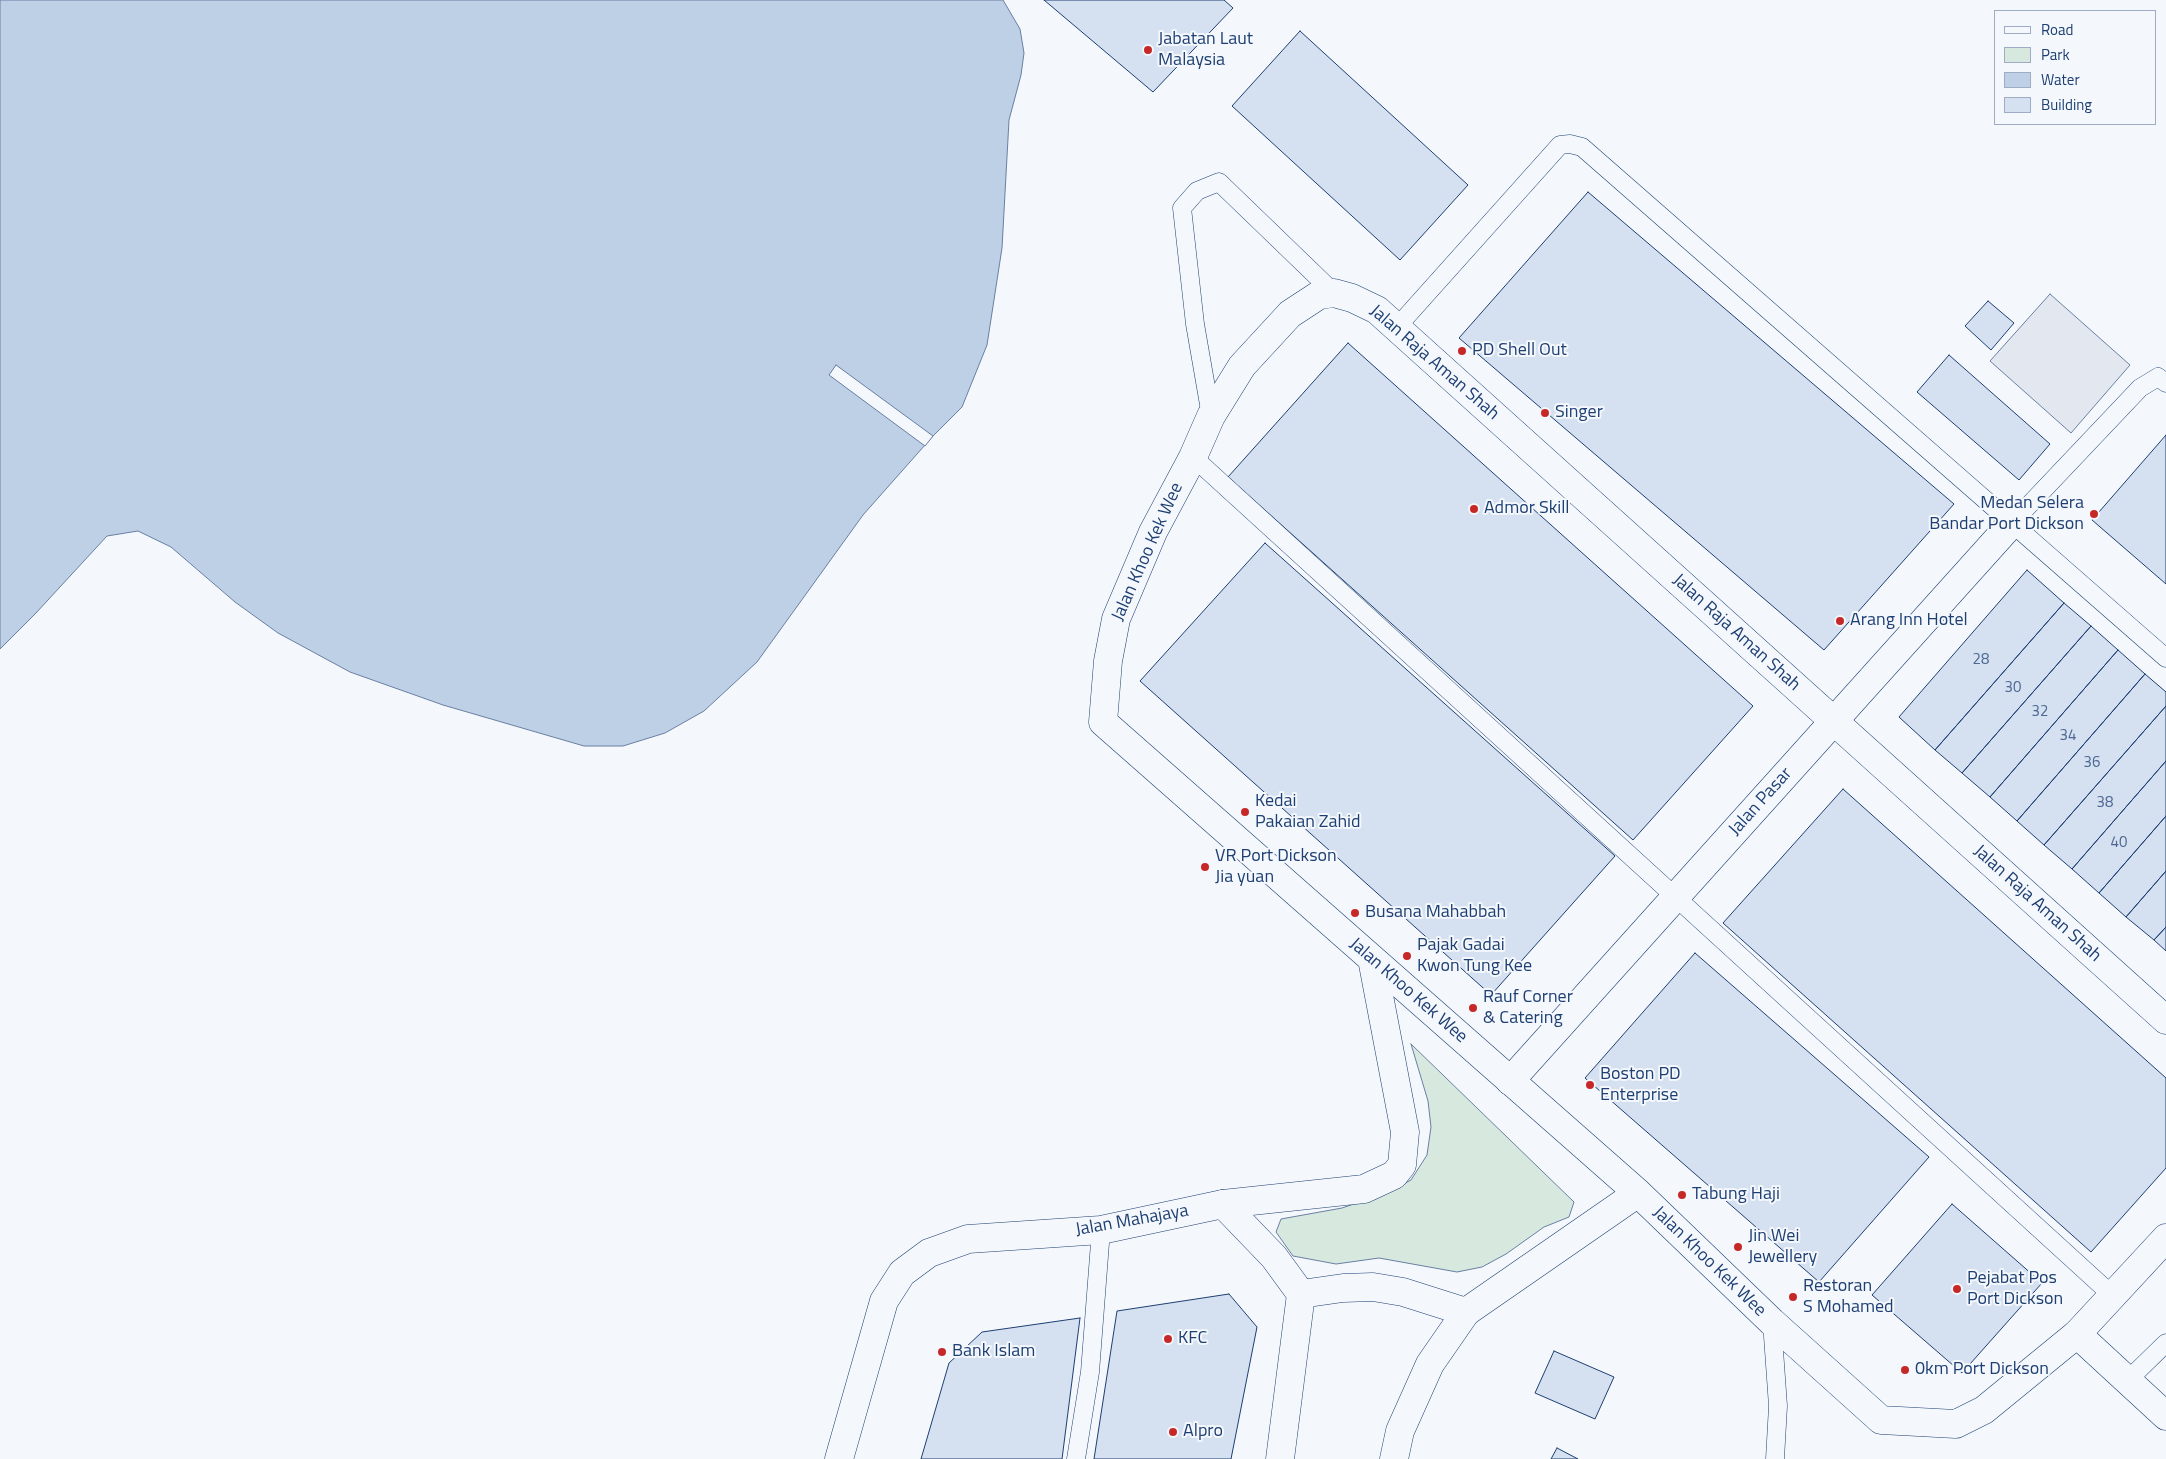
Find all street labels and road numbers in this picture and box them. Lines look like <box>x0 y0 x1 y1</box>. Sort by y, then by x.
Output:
street label: Jalan Raja Aman Shah <box>1365 301 1503 425</box>
street label: Jalan Khoo Kek Wee <box>1108 479 1188 625</box>
street label: Jalan Raja Aman Shah <box>1668 570 1804 696</box>
street label: Jalan Pasar <box>1725 763 1797 841</box>
street label: Jalan Raja Aman Shah <box>1969 841 2105 967</box>
street label: Jalan Khoo Kek Wee <box>1345 934 1471 1048</box>
street label: Jalan Mahajaya <box>1074 1200 1190 1242</box>
street label: Jalan Khoo Kek Wee <box>1648 1202 1770 1322</box>

